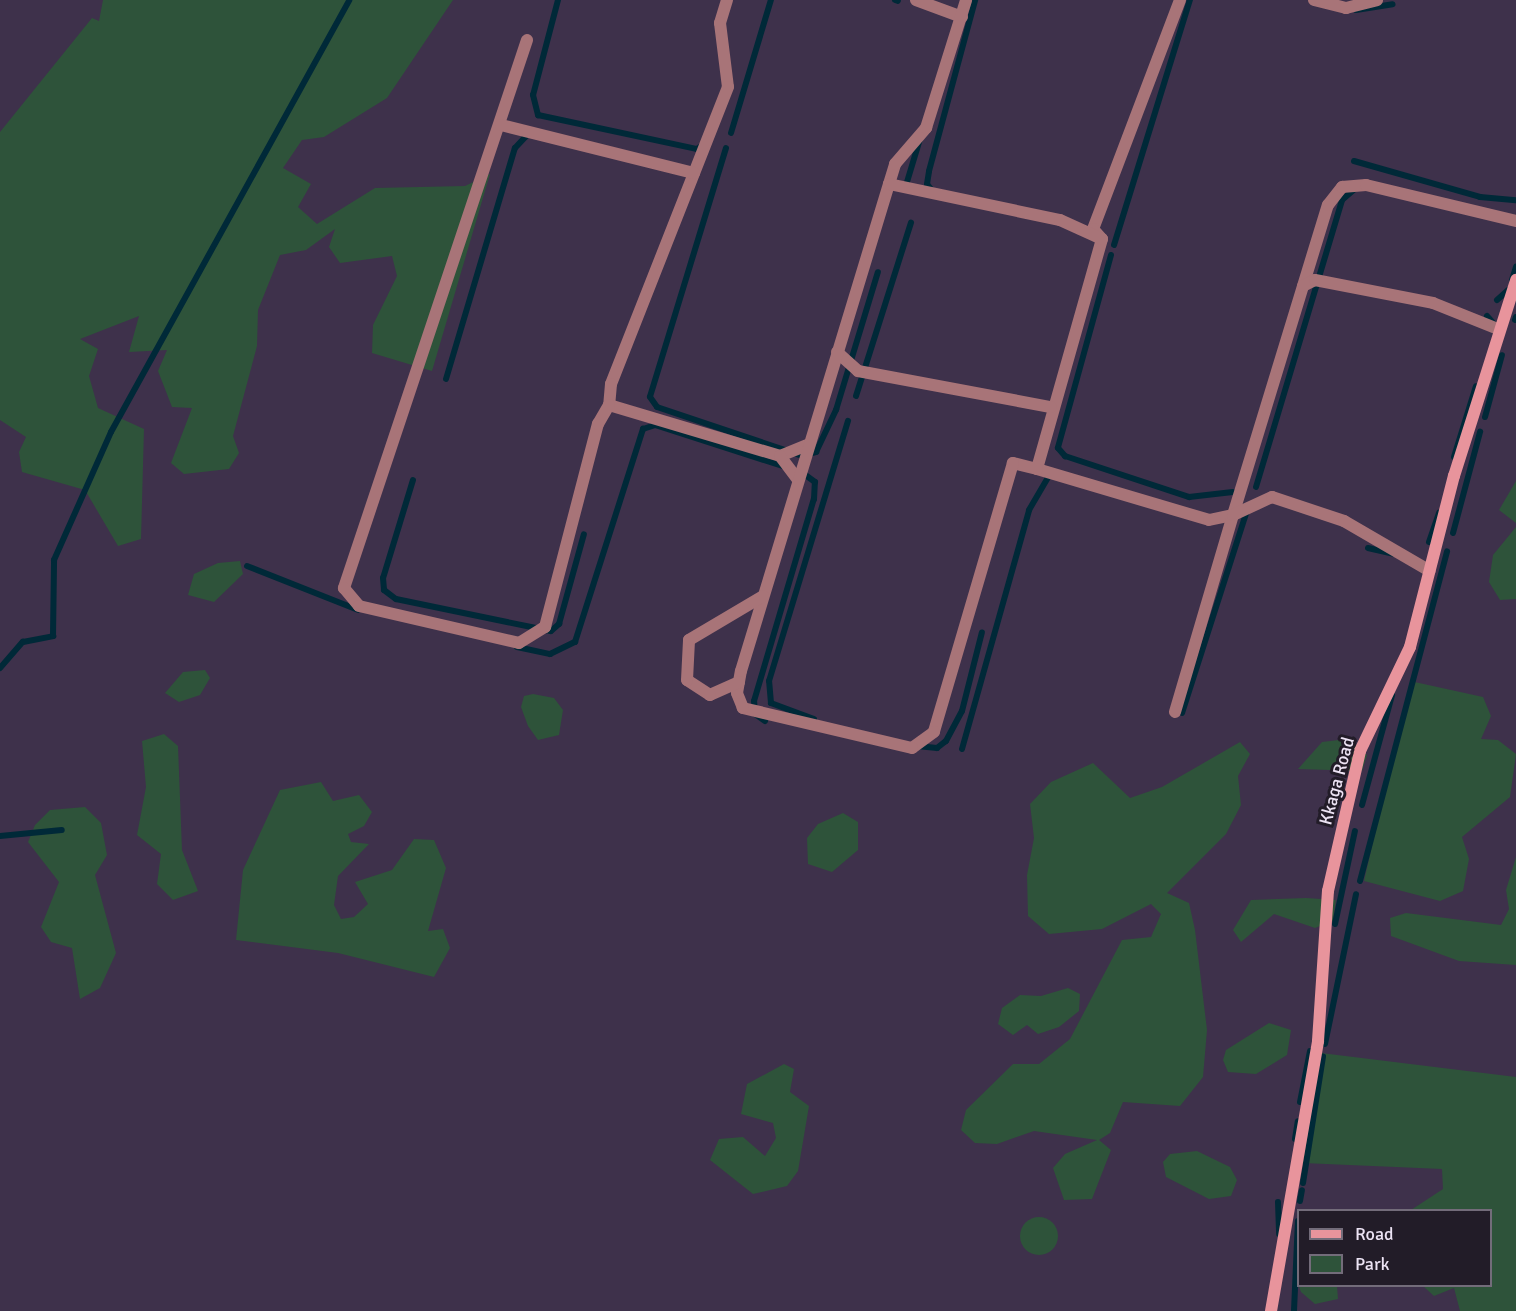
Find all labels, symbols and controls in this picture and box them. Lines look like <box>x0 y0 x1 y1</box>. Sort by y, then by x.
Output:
street label: Kkaga Road <box>1315 735 1359 827</box>
legend <box>1297 1209 1492 1287</box>
text: Road <box>1355 1223 1394 1245</box>
text: Park <box>1355 1253 1390 1275</box>

